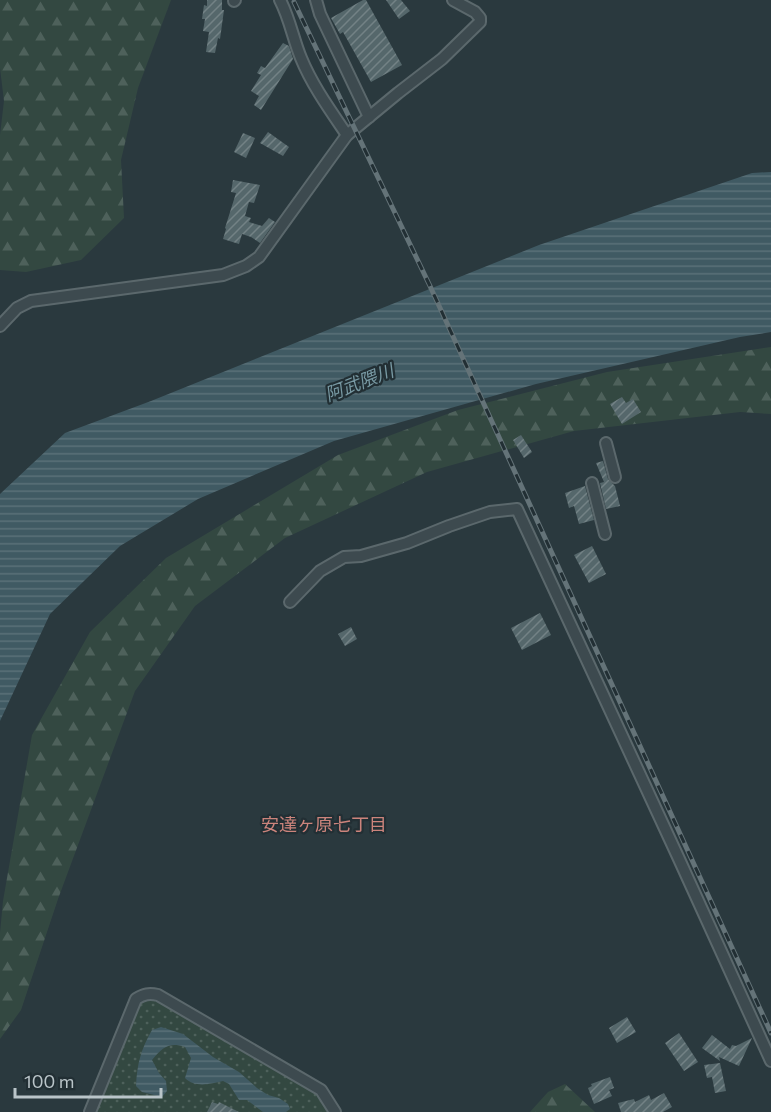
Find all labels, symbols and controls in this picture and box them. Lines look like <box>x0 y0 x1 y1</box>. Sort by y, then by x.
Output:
water label: 阿武隈川 <box>321 358 398 405</box>
district label: 安達ヶ原七丁目 <box>261 813 387 835</box>
scale bar <box>15 1061 160 1099</box>
text: 100 m <box>24 1070 74 1092</box>

